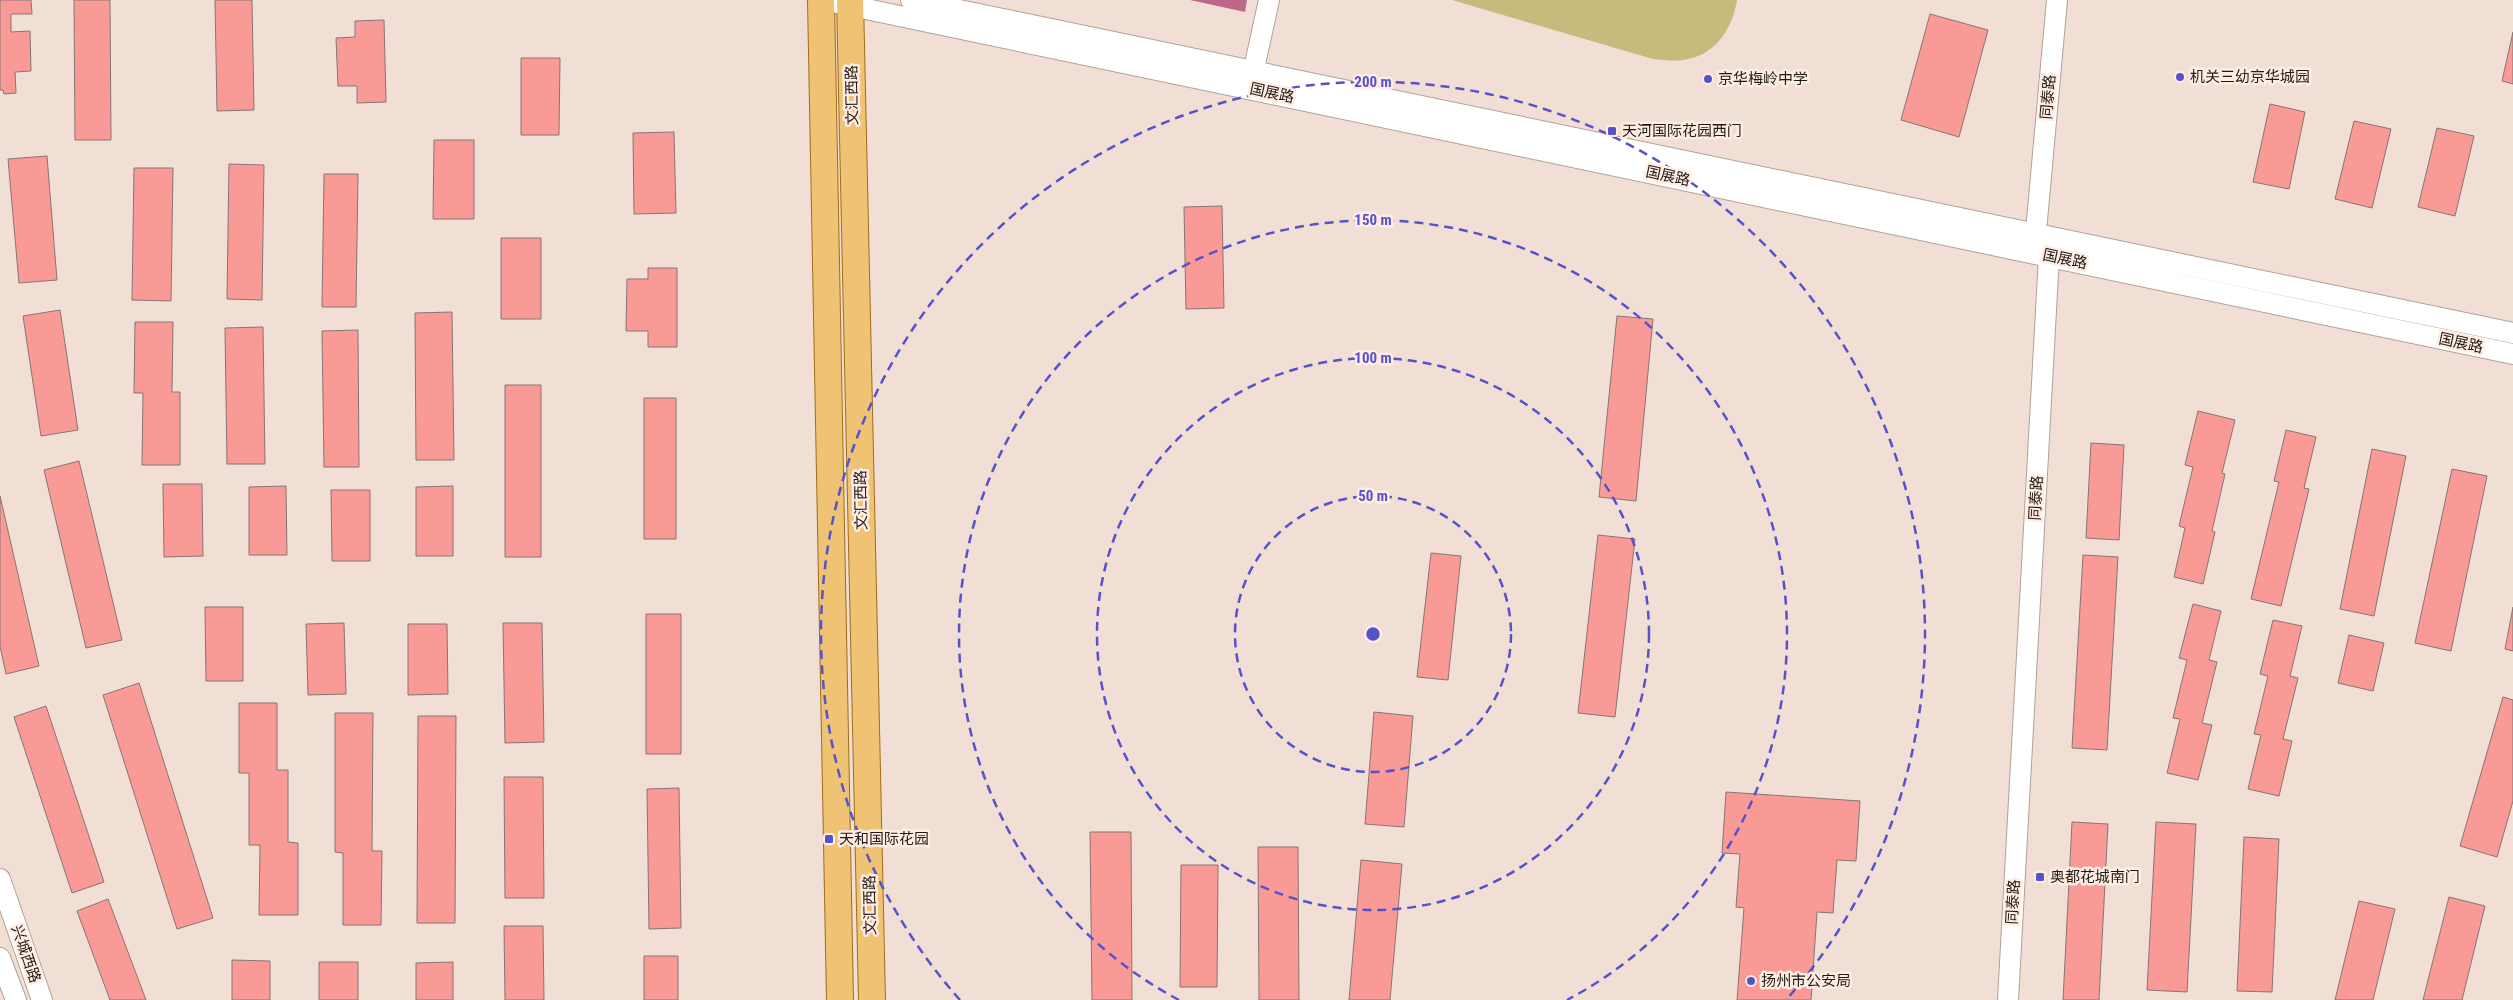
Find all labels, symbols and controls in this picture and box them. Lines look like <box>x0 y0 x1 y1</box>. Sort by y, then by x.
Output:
street label: 文汇西路 <box>842 65 862 125</box>
place label: 机关三幼京华城园 <box>2190 68 2310 86</box>
place label: 京华梅岭中学 <box>1718 70 1808 88</box>
marker: 机关三幼京华城园 <box>2174 71 2186 83</box>
text: 200 m <box>1354 73 1392 91</box>
marker: 京华梅岭中学 <box>1702 73 1714 85</box>
street label: 同泰路 <box>2037 74 2059 120</box>
street label: 国展路 <box>1248 80 1296 106</box>
place label: 天河国际花园西门 <box>1622 122 1742 140</box>
marker: 天河国际花园西门 <box>1606 125 1618 137</box>
street label: 国展路 <box>1644 163 1692 189</box>
text: 150 m <box>1354 211 1392 229</box>
street label: 国展路 <box>2041 246 2089 272</box>
street label: 国展路 <box>2437 330 2485 356</box>
text: 100 m <box>1354 349 1392 367</box>
street label: 文汇西路 <box>851 470 871 530</box>
street label: 同泰路 <box>2026 475 2046 521</box>
text: 50 m <box>1358 487 1388 505</box>
centre of rings <box>1364 625 1382 643</box>
place label: 天和国际花园 <box>839 830 929 848</box>
marker: 天和国际花园 <box>823 833 835 845</box>
place label: 奥都花城南门 <box>2050 868 2140 886</box>
marker: 奥都花城南门 <box>2034 871 2046 883</box>
street label: 文汇西路 <box>860 875 880 935</box>
street label: 同泰路 <box>2003 879 2023 925</box>
street label: 兴城西路 <box>8 923 44 985</box>
place label: 扬州市公安局 <box>1761 972 1851 990</box>
marker: 扬州市公安局 <box>1745 975 1757 987</box>

